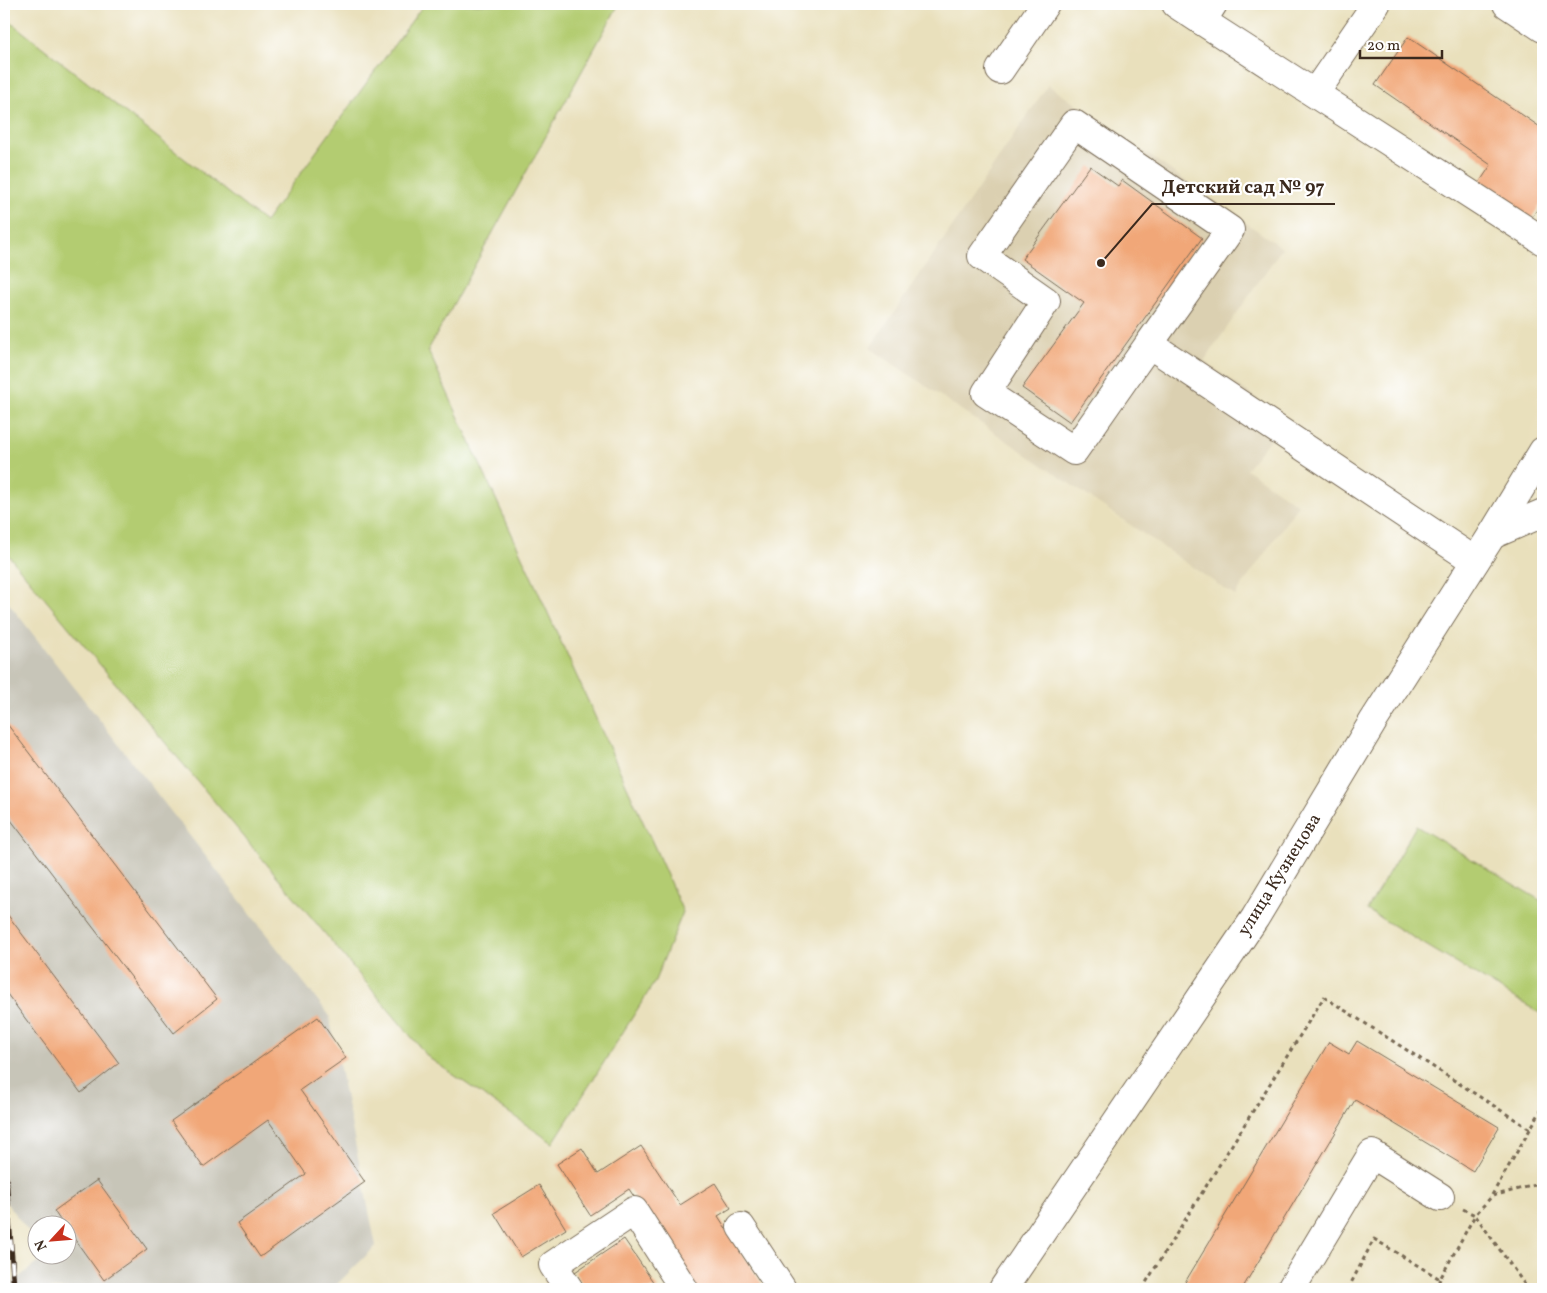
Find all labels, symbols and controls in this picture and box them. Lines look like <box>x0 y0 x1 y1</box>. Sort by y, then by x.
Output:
scale bar <box>1360 28 1442 60</box>
text: 20 m <box>1367 36 1400 57</box>
callout: Детский сад № 97 <box>1152 170 1335 204</box>
text: Детский сад № 97 <box>1161 175 1325 201</box>
street label: улица Кузнецова <box>1232 809 1328 941</box>
north arrow <box>28 1216 78 1266</box>
text: N <box>31 1236 52 1254</box>

